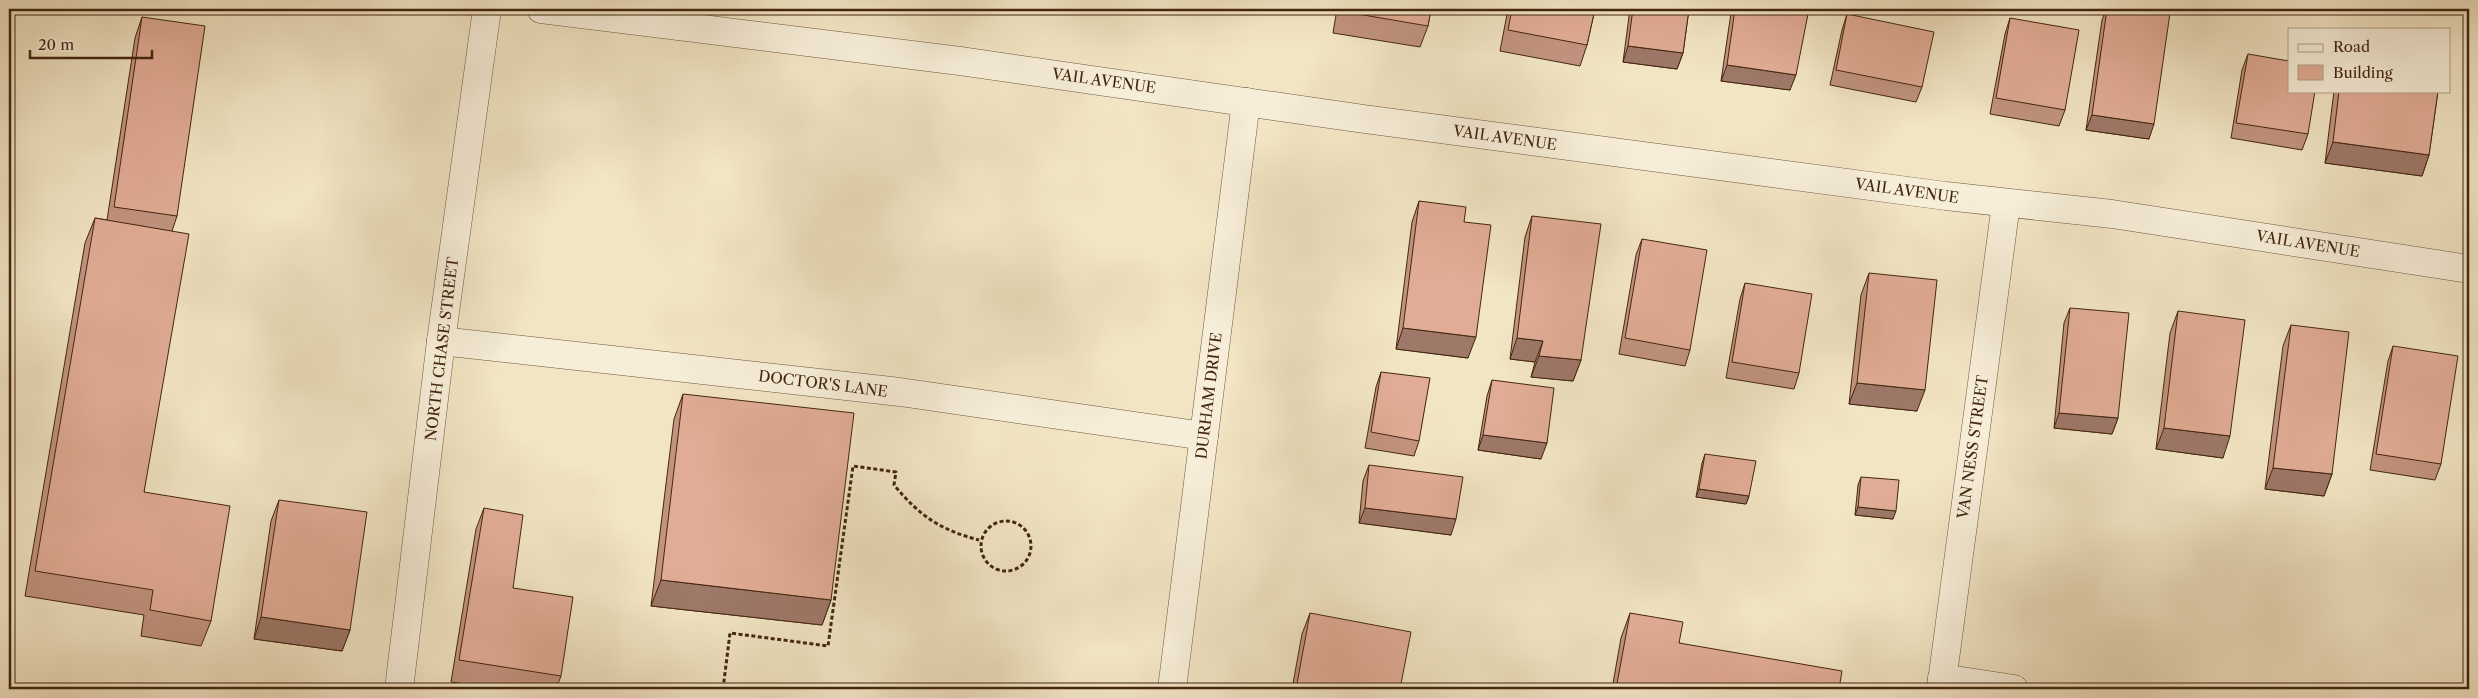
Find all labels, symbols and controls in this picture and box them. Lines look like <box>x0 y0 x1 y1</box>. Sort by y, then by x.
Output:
scale bar <box>30 28 152 60</box>
legend <box>2288 28 2450 92</box>
text: 20 m <box>38 35 74 54</box>
text: Road <box>2333 37 2370 56</box>
text: Building <box>2333 63 2393 82</box>
street label: VAIL AVENUE <box>1050 64 1157 97</box>
street label: VAIL AVENUE <box>1451 121 1558 154</box>
street label: VAIL AVENUE <box>1853 174 1960 207</box>
street label: VAIL AVENUE <box>2254 226 2361 261</box>
street label: NORTH CHASE STREET <box>421 255 462 442</box>
street label: DURHAM DRIVE <box>1191 332 1226 460</box>
street label: DOCTOR'S LANE <box>757 366 889 401</box>
street label: VAN NESS STREET <box>1953 373 1992 521</box>

